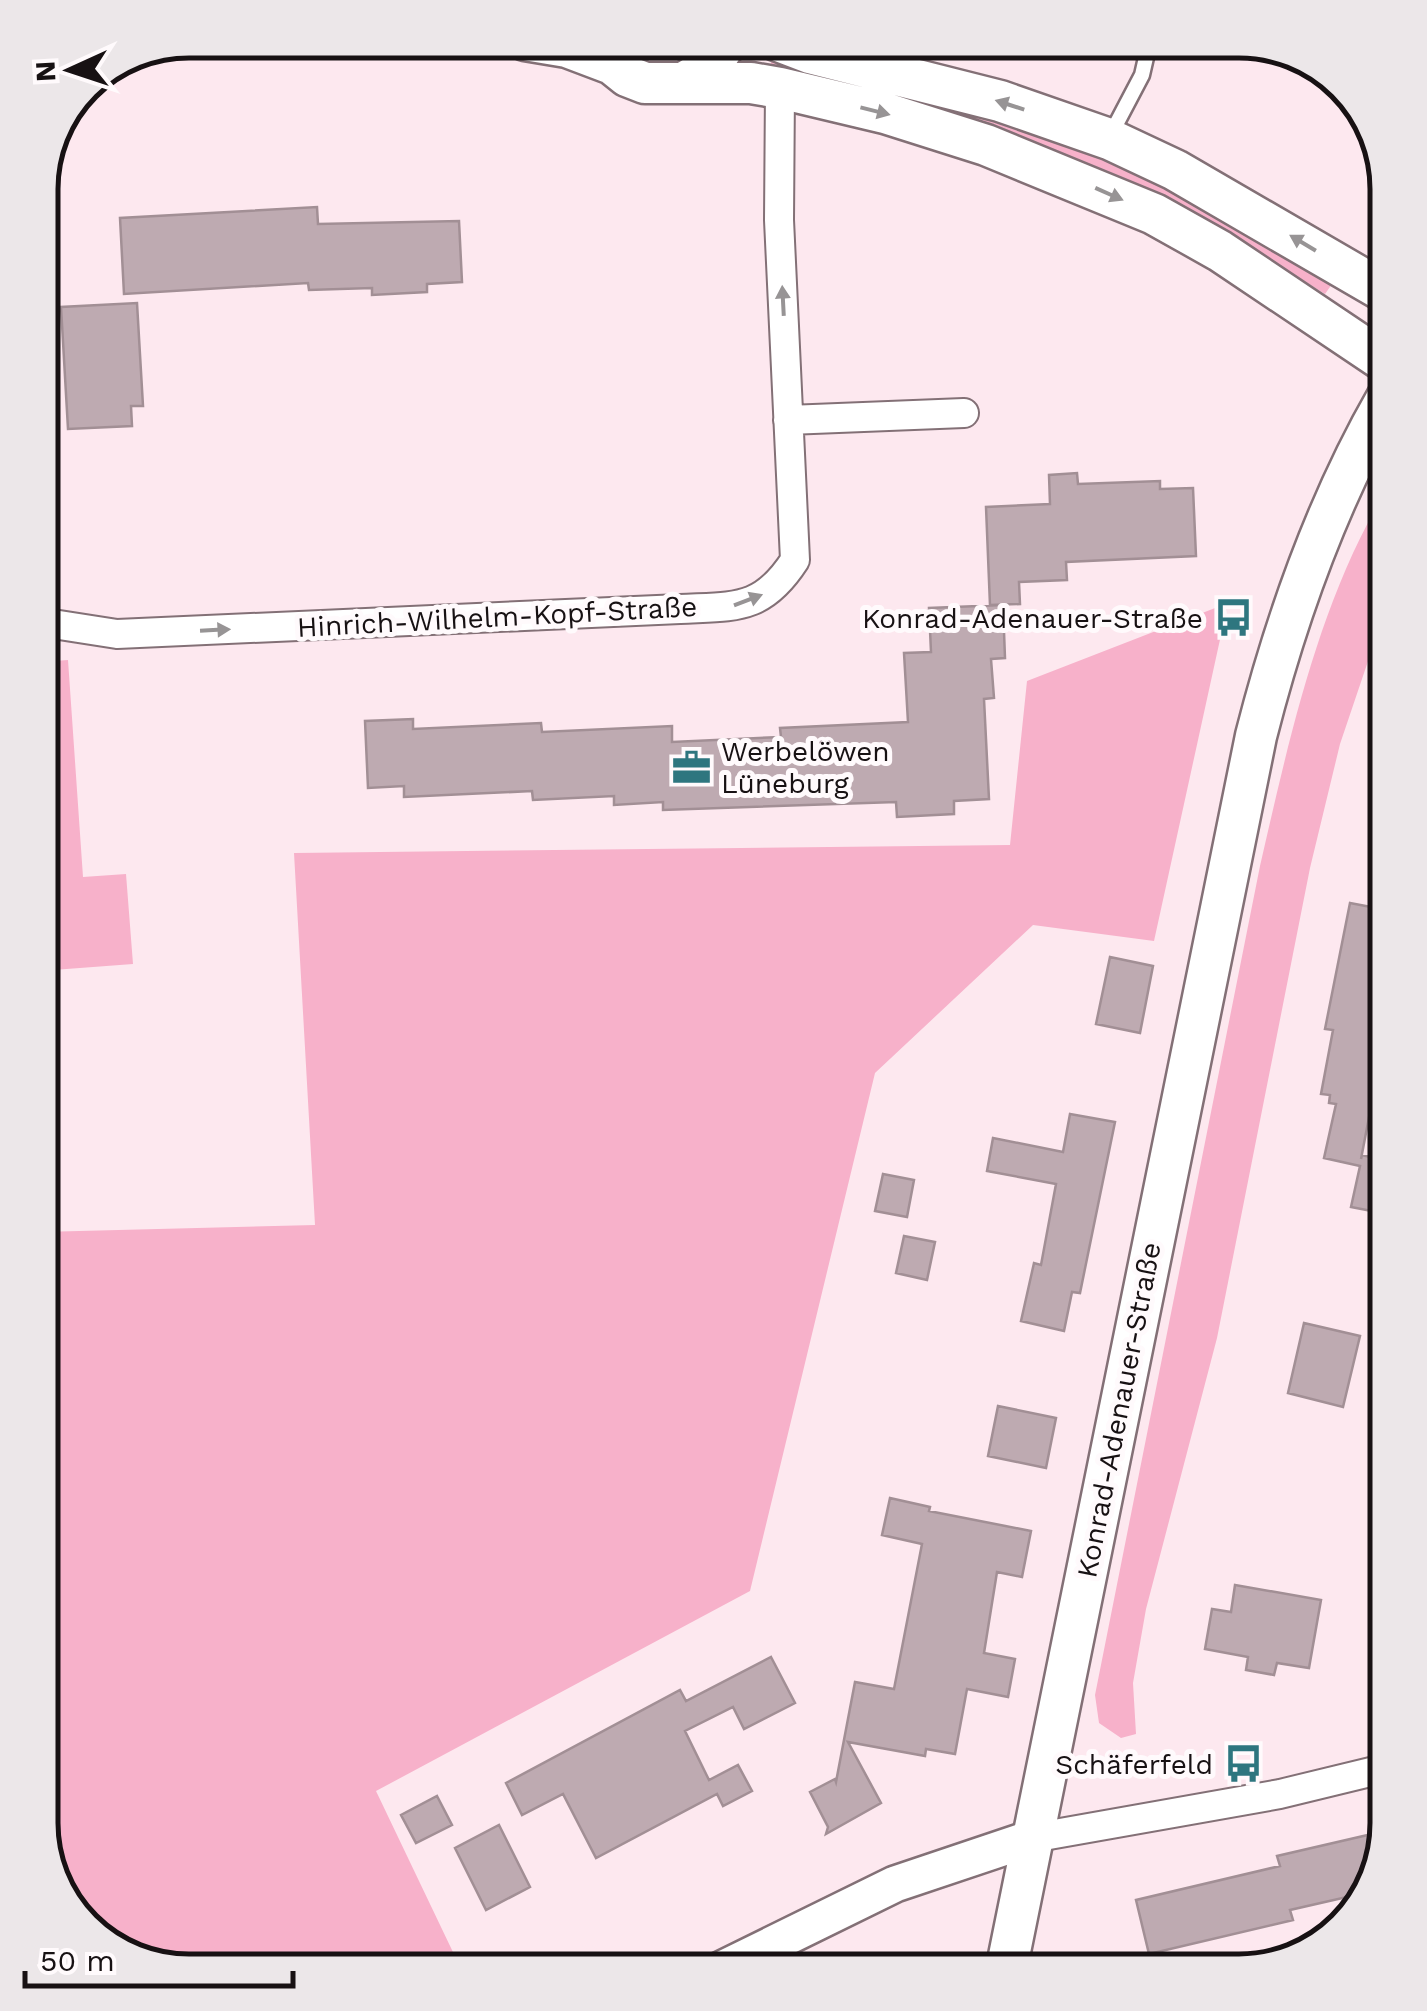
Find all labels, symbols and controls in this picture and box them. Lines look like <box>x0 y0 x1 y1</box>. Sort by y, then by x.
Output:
north arrow <box>20 20 120 120</box>
text: N <box>29 60 63 83</box>
one-way arrow <box>995 97 1025 112</box>
one-way arrow <box>860 104 891 119</box>
one-way arrow <box>1094 186 1124 202</box>
one-way arrow <box>1289 235 1317 252</box>
one-way arrow <box>774 284 790 316</box>
street label: Hinrich-Wilhelm-Kopf-Straße <box>296 590 698 644</box>
one-way arrow <box>733 592 763 607</box>
bus stop icon: Konrad-Adenauer-Straße <box>1212 597 1254 639</box>
place label: Konrad-Adenauer-Straße <box>862 602 1203 635</box>
one-way arrow <box>199 622 231 638</box>
place label: Werbelöwen Lüneburg <box>721 735 890 800</box>
office icon: Werbelöwen Lüneburg <box>670 746 712 788</box>
street label: Konrad-Adenauer-Straße <box>1070 1239 1168 1581</box>
bus stop icon: Schäferfeld <box>1222 1743 1264 1785</box>
place label: Schäferfeld <box>1055 1748 1213 1781</box>
scale bar <box>25 1926 292 1988</box>
text: 50 m <box>40 1943 115 1978</box>

